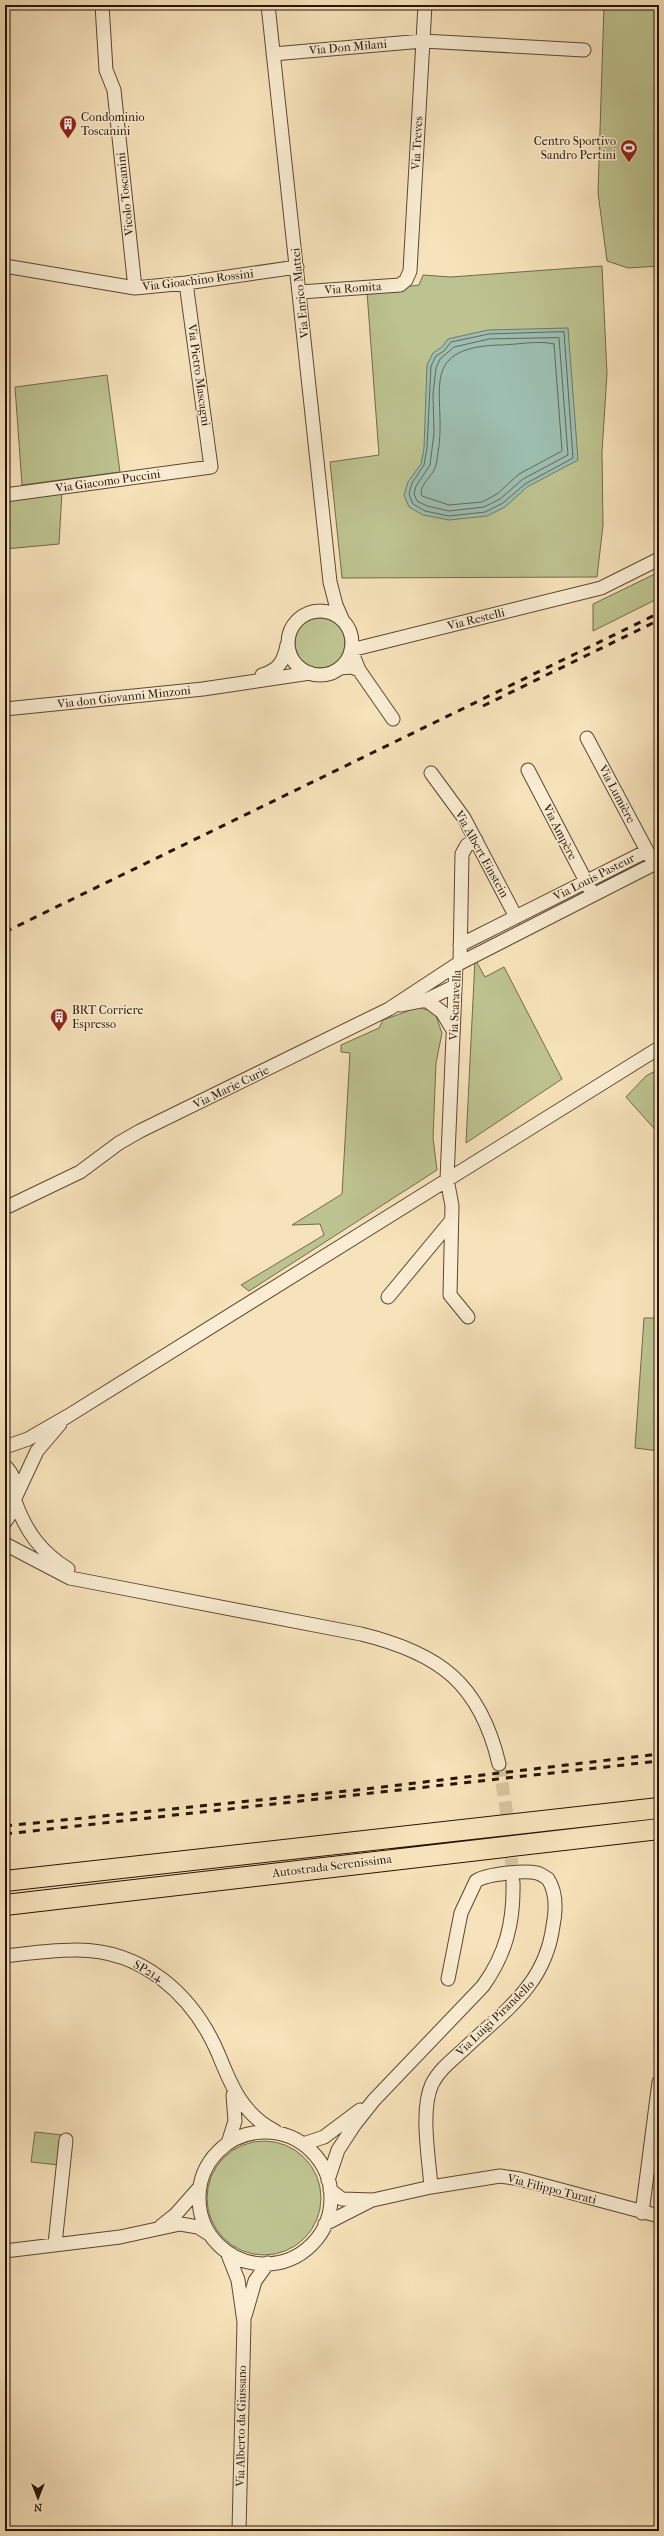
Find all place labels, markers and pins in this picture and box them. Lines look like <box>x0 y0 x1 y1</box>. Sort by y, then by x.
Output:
place label: Condominio Toscanini <box>81 110 145 138</box>
building icon: Condominio Toscanini <box>58 114 78 139</box>
place label: Centro Sportivo Sandro Pertini <box>534 134 616 162</box>
sports icon: Centro Sportivo Sandro Pertini <box>619 138 639 163</box>
place label: BRT Corriere Espresso <box>72 1003 143 1031</box>
building icon: BRT Corriere Espresso <box>49 1007 69 1032</box>

